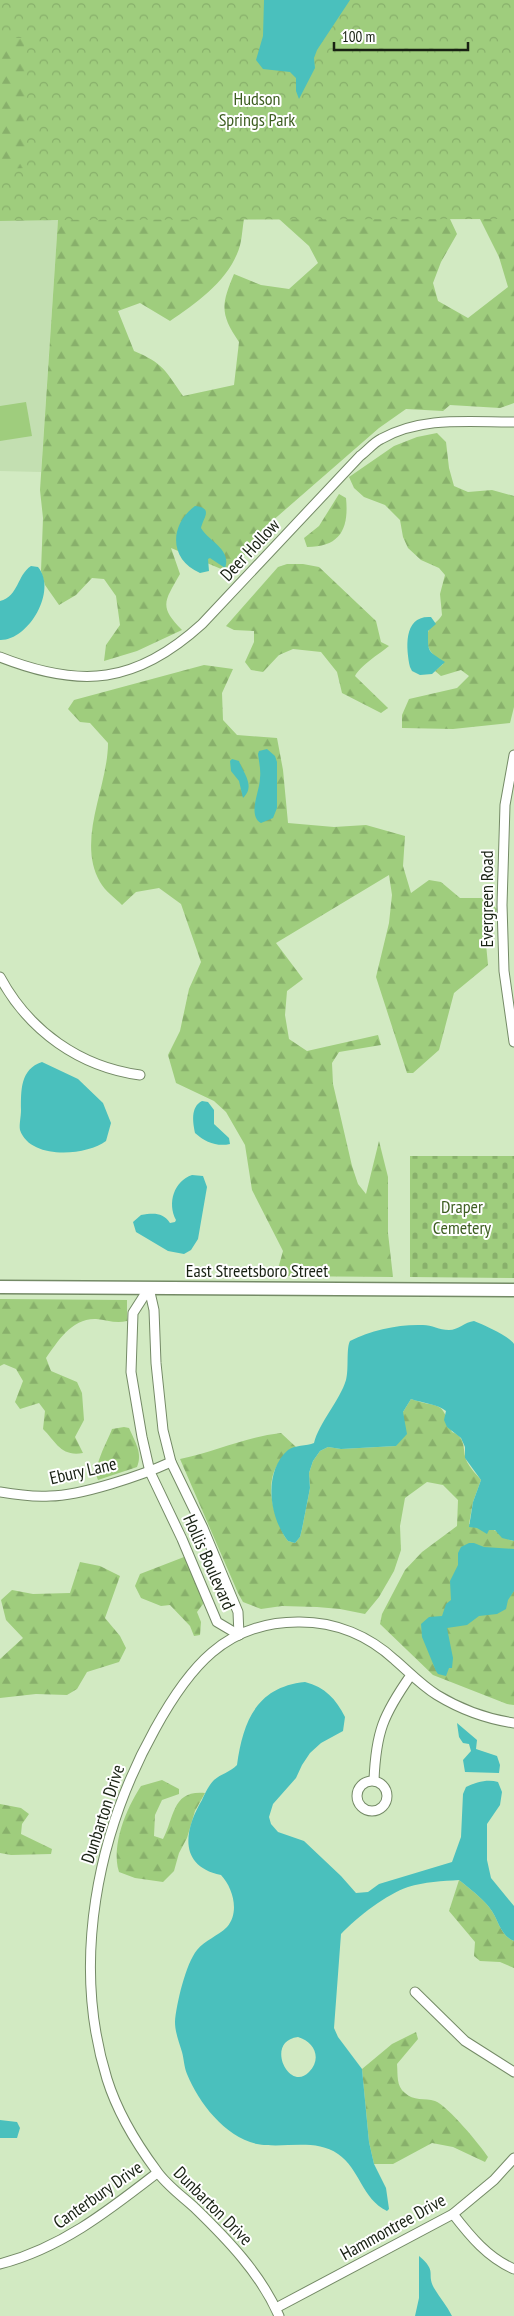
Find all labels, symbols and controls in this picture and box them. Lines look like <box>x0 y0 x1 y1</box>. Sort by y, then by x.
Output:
scale bar <box>334 20 468 52</box>
text: 100 m <box>342 27 375 46</box>
park label: Hudson Springs Park <box>219 87 295 131</box>
street label: Deer Hollow <box>215 513 285 586</box>
street label: Evergreen Road <box>475 851 498 947</box>
park label: Draper Cemetery <box>433 1195 491 1239</box>
street label: East Streetsboro Street <box>186 1259 328 1282</box>
street label: Ebury Lane <box>47 1452 119 1489</box>
street label: Hollis Boulevard <box>178 1511 241 1613</box>
street label: Dunbarton Drive <box>76 1762 129 1866</box>
street label: Canterbury Drive <box>49 2155 147 2234</box>
street label: Dunbarton Drive <box>169 2161 258 2250</box>
street label: Hammontree Drive <box>336 2188 450 2265</box>

